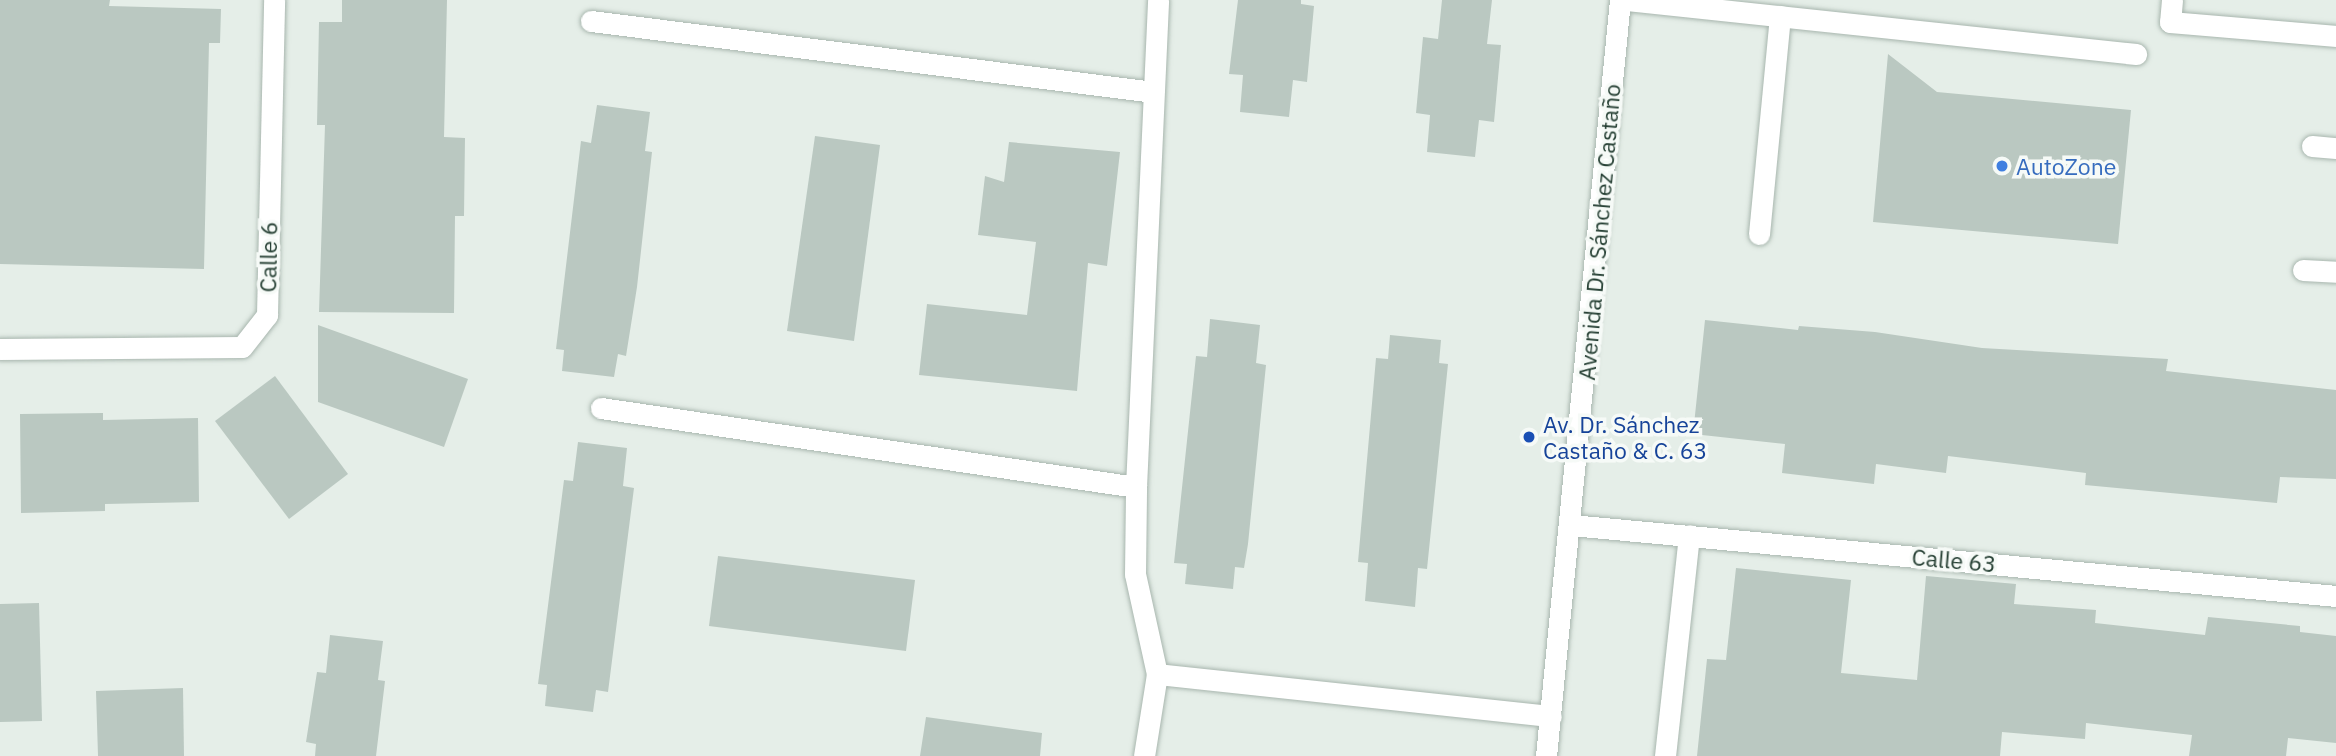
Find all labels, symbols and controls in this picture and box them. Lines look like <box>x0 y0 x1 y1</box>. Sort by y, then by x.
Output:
street label: Avenida Dr. Sánchez Castaño <box>1572 83 1626 381</box>
place label: AutoZone <box>2016 152 2116 180</box>
marker: AutoZone <box>1994 158 2010 174</box>
street label: Calle 6 <box>254 221 282 293</box>
place label: Av. Dr. Sánchez Castaño & C. 63 <box>1543 410 1707 464</box>
marker: Av. Dr. Sánchez Castaño & C. 63 <box>1521 429 1537 445</box>
street label: Calle 63 <box>1911 543 1997 577</box>

